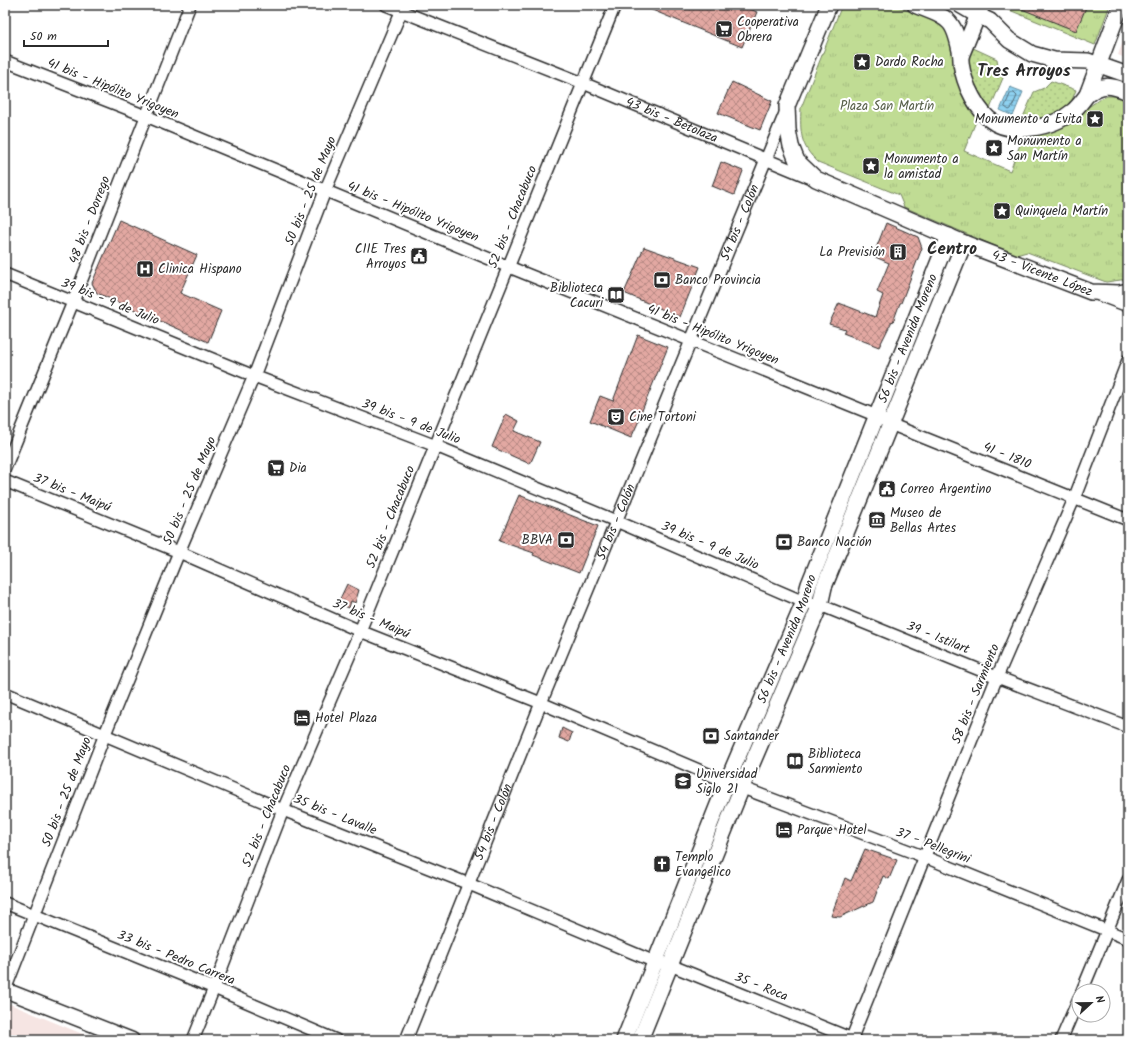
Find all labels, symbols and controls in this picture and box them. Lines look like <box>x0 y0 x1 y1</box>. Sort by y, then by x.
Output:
place label: Cooperativa Obrera <box>737 12 799 48</box>
supermarket icon: Cooperativa Obrera <box>714 19 734 39</box>
scale bar <box>24 22 108 48</box>
text: 50 m <box>30 27 57 46</box>
place icon: Dardo Rocha <box>852 52 872 72</box>
place label: Dardo Rocha <box>875 52 944 73</box>
street label: 41 bis - Hipólito Yrigoyen <box>44 53 182 125</box>
district label: Tres Arroyos <box>977 58 1071 85</box>
street label: 43 bis - Betolaza <box>622 91 721 149</box>
park label: Plaza San Martín <box>840 96 934 117</box>
place label: Monumento a Evita <box>975 109 1082 130</box>
place icon: Monumento a Evita <box>1085 109 1105 129</box>
place label: Monumento a San Martín <box>1007 131 1082 167</box>
street label: 50 bis - 25 de Mayo <box>280 133 343 249</box>
place icon: Monumento a San Martín <box>984 138 1004 158</box>
place label: Monumento a la amistad <box>884 149 959 185</box>
place icon: Monumento a la amistad <box>861 156 881 176</box>
street label: 52 bis - Chacabuco <box>483 162 543 272</box>
street label: 48 bis - Dorrego <box>64 173 116 267</box>
street label: 41 bis - Hipólito Yrigoyen <box>344 176 482 248</box>
street label: 54 bis - Colón <box>715 181 765 264</box>
place icon: Quinquela Martín <box>992 201 1012 221</box>
place label: Quinquela Martín <box>1015 201 1108 222</box>
district label: Centro <box>927 236 977 263</box>
place label: CIIE Tres Arroyos <box>355 239 406 275</box>
place label: La Previsión <box>819 242 885 263</box>
building icon: La Previsión <box>888 242 908 262</box>
street label: 43 - Vicente López <box>989 244 1096 302</box>
public building icon: CIIE Tres Arroyos <box>409 246 429 266</box>
hospital icon: Clinica Hispano <box>135 259 155 279</box>
place label: Clinica Hispano <box>158 259 242 280</box>
bank icon: Banco Provincia <box>652 270 672 290</box>
place label: Banco Provincia <box>675 270 761 291</box>
street label: 56 bis - Avenida Moreno <box>872 271 943 406</box>
street label: 39 bis - 9 de Julio <box>58 273 162 331</box>
place label: Biblioteca Cacuri <box>550 278 604 314</box>
library icon: Biblioteca Cacuri <box>606 285 626 305</box>
street label: 41 bis - Hipólito Yrigoyen <box>644 299 782 371</box>
street label: 39 bis - 9 de Julio <box>358 393 464 451</box>
theatre icon: Cine Tortoni <box>606 407 626 427</box>
place label: Cine Tortoni <box>629 407 697 428</box>
street label: 50 bis - 25 de Mayo <box>158 433 222 549</box>
street label: 41 - 1810 <box>980 437 1035 475</box>
supermarket icon: Dia <box>266 458 286 478</box>
place label: Dia <box>289 458 307 479</box>
street label: 52 bis - Chacabuco <box>361 462 421 572</box>
street label: 37 bis - Maipú <box>30 468 115 518</box>
public building icon: Correo Argentino <box>877 479 897 499</box>
place label: Correo Argentino <box>900 479 991 500</box>
street label: 54 bis - Colón <box>591 480 641 563</box>
place label: Museo de Bellas Artes <box>890 503 956 539</box>
museum icon: Museo de Bellas Artes <box>867 510 887 530</box>
street label: 39 bis - 9 de Julio <box>658 516 762 576</box>
place label: BBVA <box>522 530 553 551</box>
bank icon: BBVA <box>556 530 576 550</box>
bank icon: Banco Nación <box>774 532 794 552</box>
place label: Banco Nación <box>797 532 872 553</box>
street label: 56 bis - Avenida Moreno <box>751 571 822 707</box>
street label: 37 bis - Maipú <box>329 593 414 645</box>
street label: 39 - Istilart <box>903 616 974 661</box>
street label: 58 bis - Sarmiento <box>946 641 1006 747</box>
hotel icon: Hotel Plaza <box>292 708 312 728</box>
place label: Hotel Plaza <box>315 708 377 729</box>
bank icon: Santander <box>701 726 721 746</box>
place label: Santander <box>724 726 779 747</box>
street label: 50 bis - 25 de Mayo <box>36 734 98 850</box>
place label: Biblioteca Sarmiento <box>808 744 863 780</box>
library icon: Biblioteca Sarmiento <box>785 751 805 771</box>
street label: 52 bis - Chacabuco <box>237 761 297 871</box>
place label: Universidad Siglo 21 <box>696 764 758 800</box>
school or university icon: Universidad Siglo 21 <box>673 771 693 791</box>
street label: 54 bis - Colón <box>469 780 518 863</box>
street label: 35 bis - Lavalle <box>290 789 380 841</box>
hotel icon: Parque Hotel <box>774 820 794 840</box>
place label: Parque Hotel <box>797 820 867 841</box>
street label: 37 - Pellegrini <box>893 822 974 870</box>
place label: Templo Evangélico <box>675 847 731 883</box>
church icon: Templo Evangélico <box>652 854 672 874</box>
street label: 33 bis - Pedro Carrera <box>114 925 238 991</box>
street label: 35 - Roca <box>731 967 791 1007</box>
north arrow <box>1071 983 1111 1023</box>
text: N <box>1090 993 1109 1006</box>

